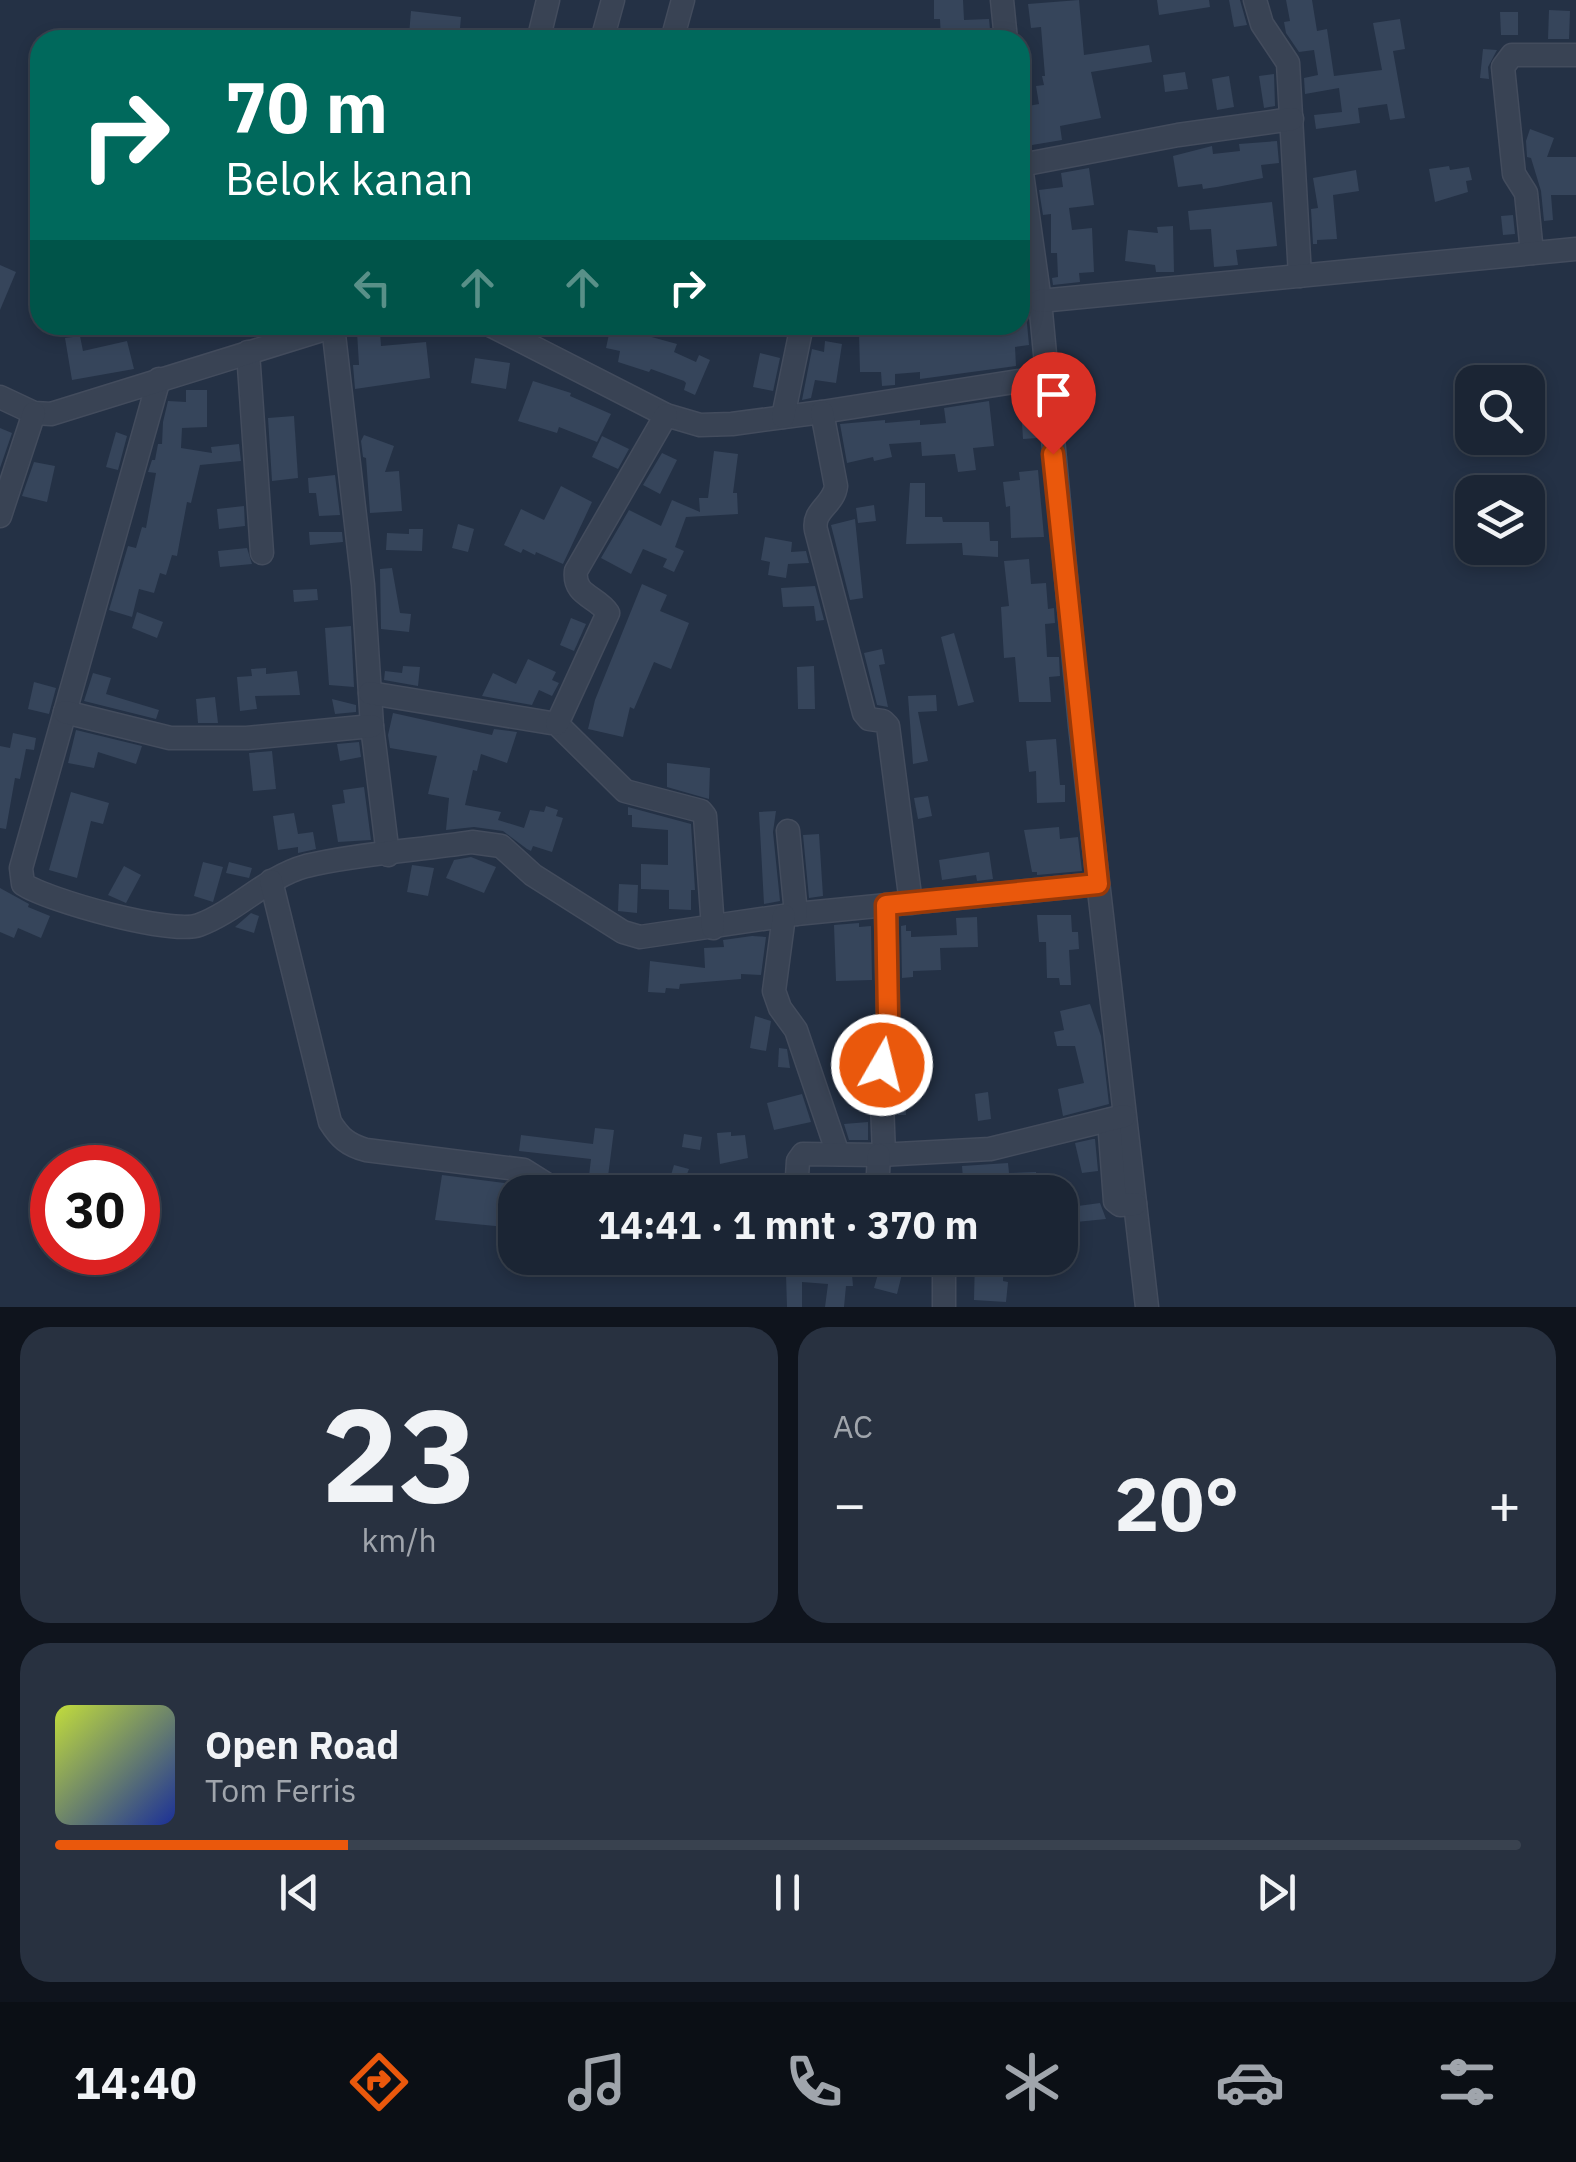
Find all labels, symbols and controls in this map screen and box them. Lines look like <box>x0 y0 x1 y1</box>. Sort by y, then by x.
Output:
text: 70 m <box>225 61 388 152</box>
icon: right <box>60 70 190 200</box>
text: Belok kanan <box>225 149 474 207</box>
icon: left <box>345 260 400 315</box>
icon: ahead <box>450 260 505 315</box>
icon: ahead <box>555 260 610 315</box>
icon: right <box>660 260 715 315</box>
pin <box>1011 352 1096 455</box>
map controls <box>1455 365 1545 565</box>
button: search <box>1455 365 1545 455</box>
icon: arrive <box>1026 367 1081 422</box>
button: layers <box>1455 475 1545 565</box>
position arrow <box>830 1013 934 1117</box>
speed limit sign: 30 <box>30 1145 160 1275</box>
text: 14:41 · 1 mnt · 370 m <box>597 1200 979 1249</box>
text: 23 <box>321 1369 477 1538</box>
text: AC <box>833 1405 873 1447</box>
text: 20° <box>1114 1454 1240 1552</box>
text: − <box>833 1468 866 1539</box>
text: + <box>1488 1468 1521 1539</box>
text: km/h <box>361 1519 437 1561</box>
text: Open Road <box>205 1720 399 1769</box>
text: Tom Ferris <box>205 1769 356 1811</box>
icon: previous <box>272 1865 327 1920</box>
icon: pause <box>760 1865 815 1920</box>
icon: next <box>1249 1865 1304 1920</box>
icon: directions <box>344 2047 414 2117</box>
icon: music <box>562 2047 632 2117</box>
icon: phone <box>779 2047 849 2117</box>
icon: climate <box>997 2047 1067 2117</box>
icon: car <box>1215 2047 1285 2117</box>
icon: filters <box>1432 2047 1502 2117</box>
text: 14:40 <box>74 2053 197 2111</box>

